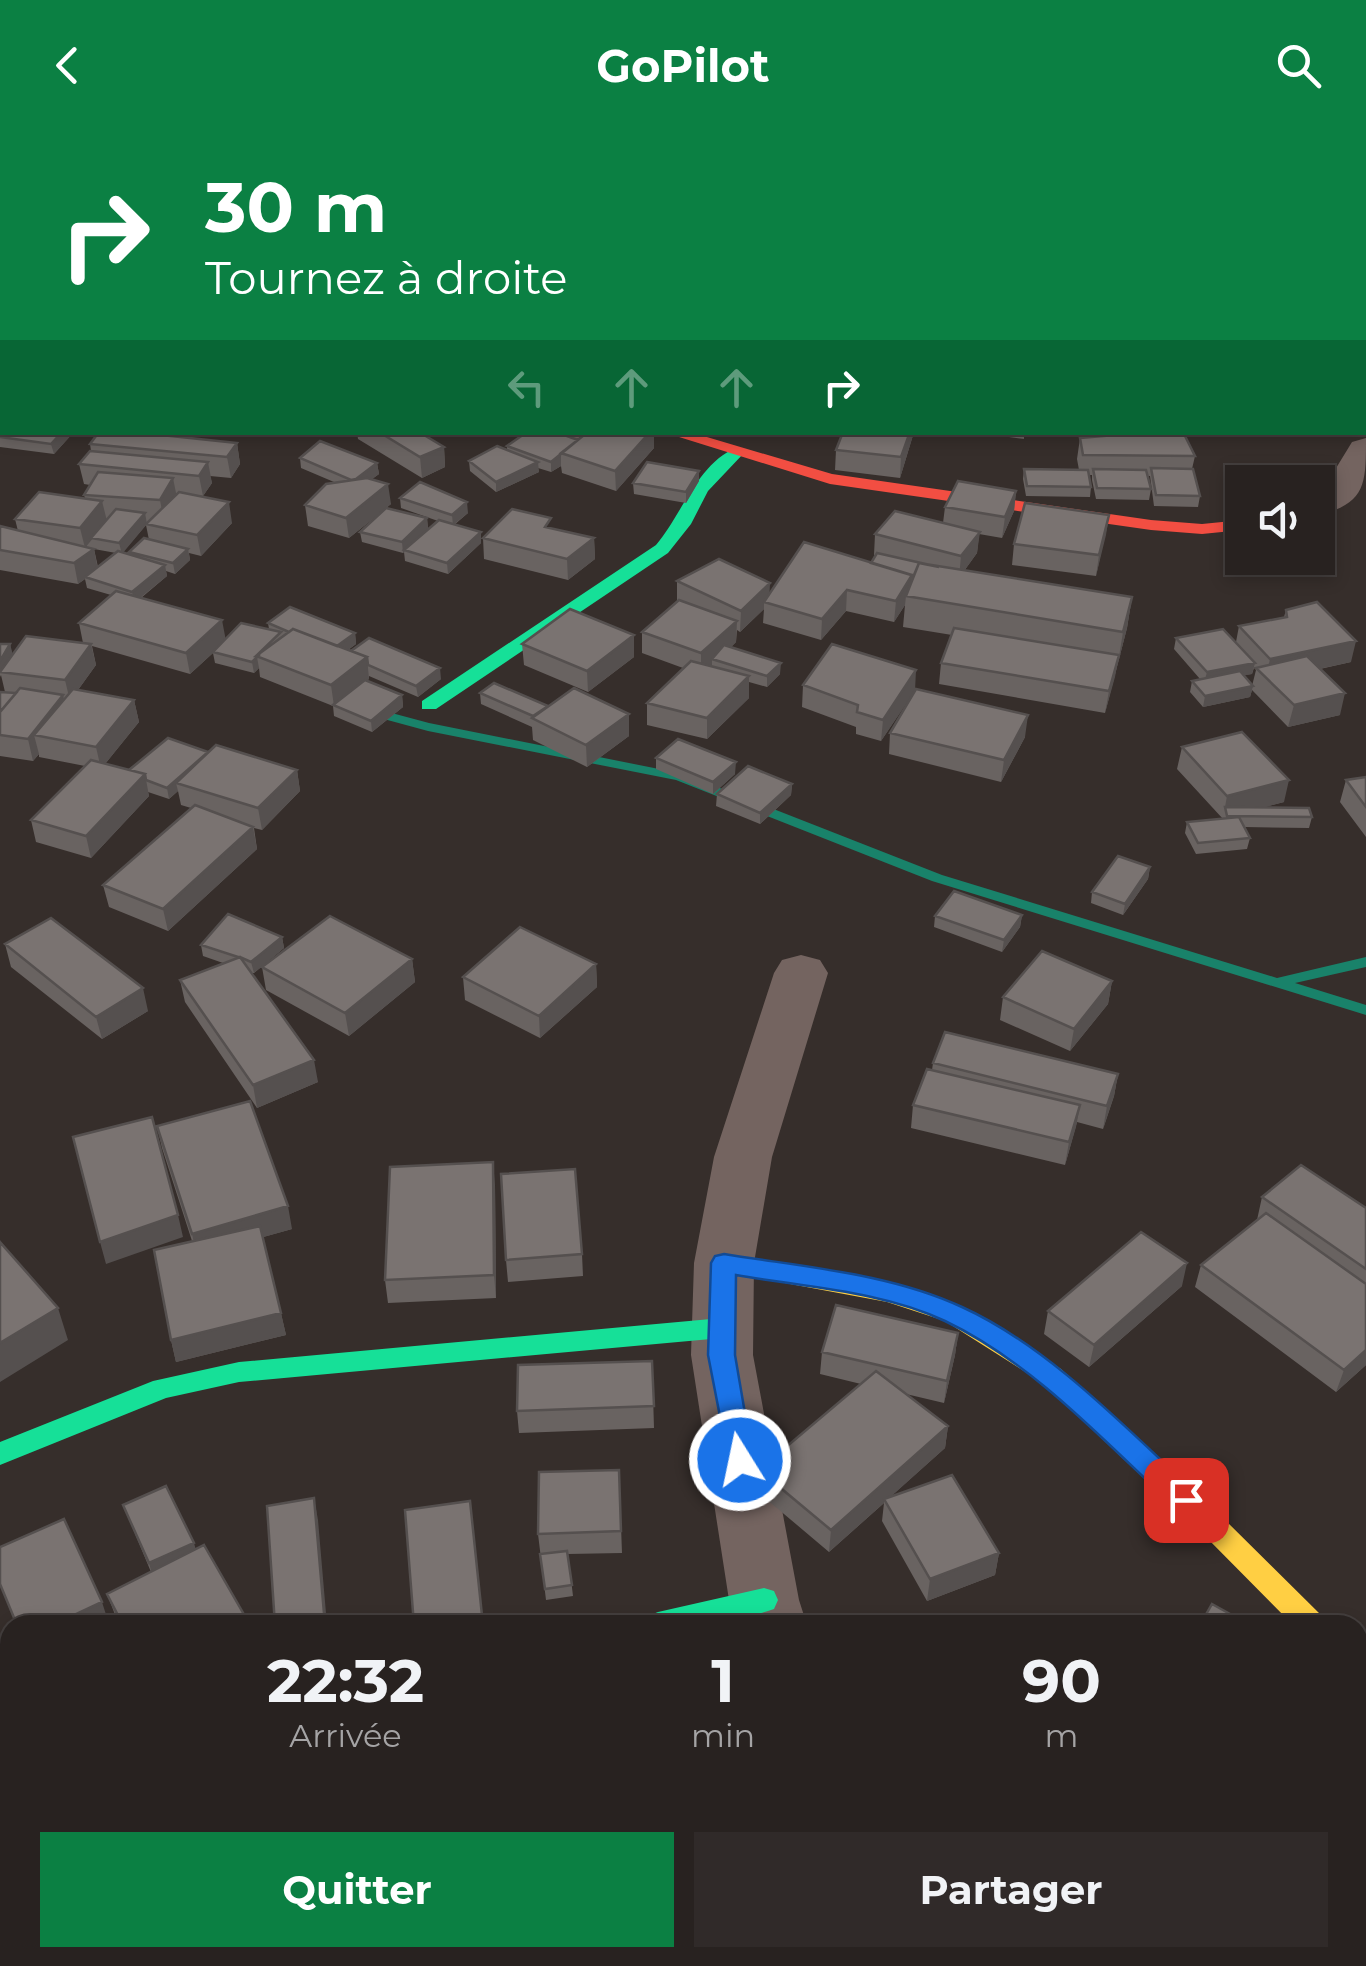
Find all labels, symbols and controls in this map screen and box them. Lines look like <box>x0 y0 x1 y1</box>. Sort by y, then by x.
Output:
icon: back <box>40 38 95 93</box>
text: GoPilot <box>596 38 770 93</box>
icon: search <box>1271 38 1326 93</box>
text: 30 m <box>205 164 387 250</box>
icon: right <box>40 170 170 300</box>
text: Tournez à droite <box>205 250 568 305</box>
icon: left <box>499 360 554 415</box>
icon: ahead <box>604 360 659 415</box>
icon: ahead <box>709 360 764 415</box>
icon: right <box>814 360 869 415</box>
map controls <box>1225 465 1335 575</box>
button: sound <box>1225 465 1335 575</box>
position arrow <box>688 1408 792 1512</box>
pin <box>1144 1458 1229 1543</box>
icon: arrive <box>1159 1473 1214 1528</box>
text: 22:32 <box>267 1644 424 1717</box>
text: 1 <box>711 1644 735 1717</box>
text: 90 <box>1022 1644 1101 1717</box>
text: Arrivée <box>289 1716 402 1755</box>
text: min <box>691 1716 755 1755</box>
text: m <box>1045 1716 1079 1755</box>
button: Quitter <box>40 1832 674 1947</box>
button: Partager <box>694 1832 1328 1947</box>

